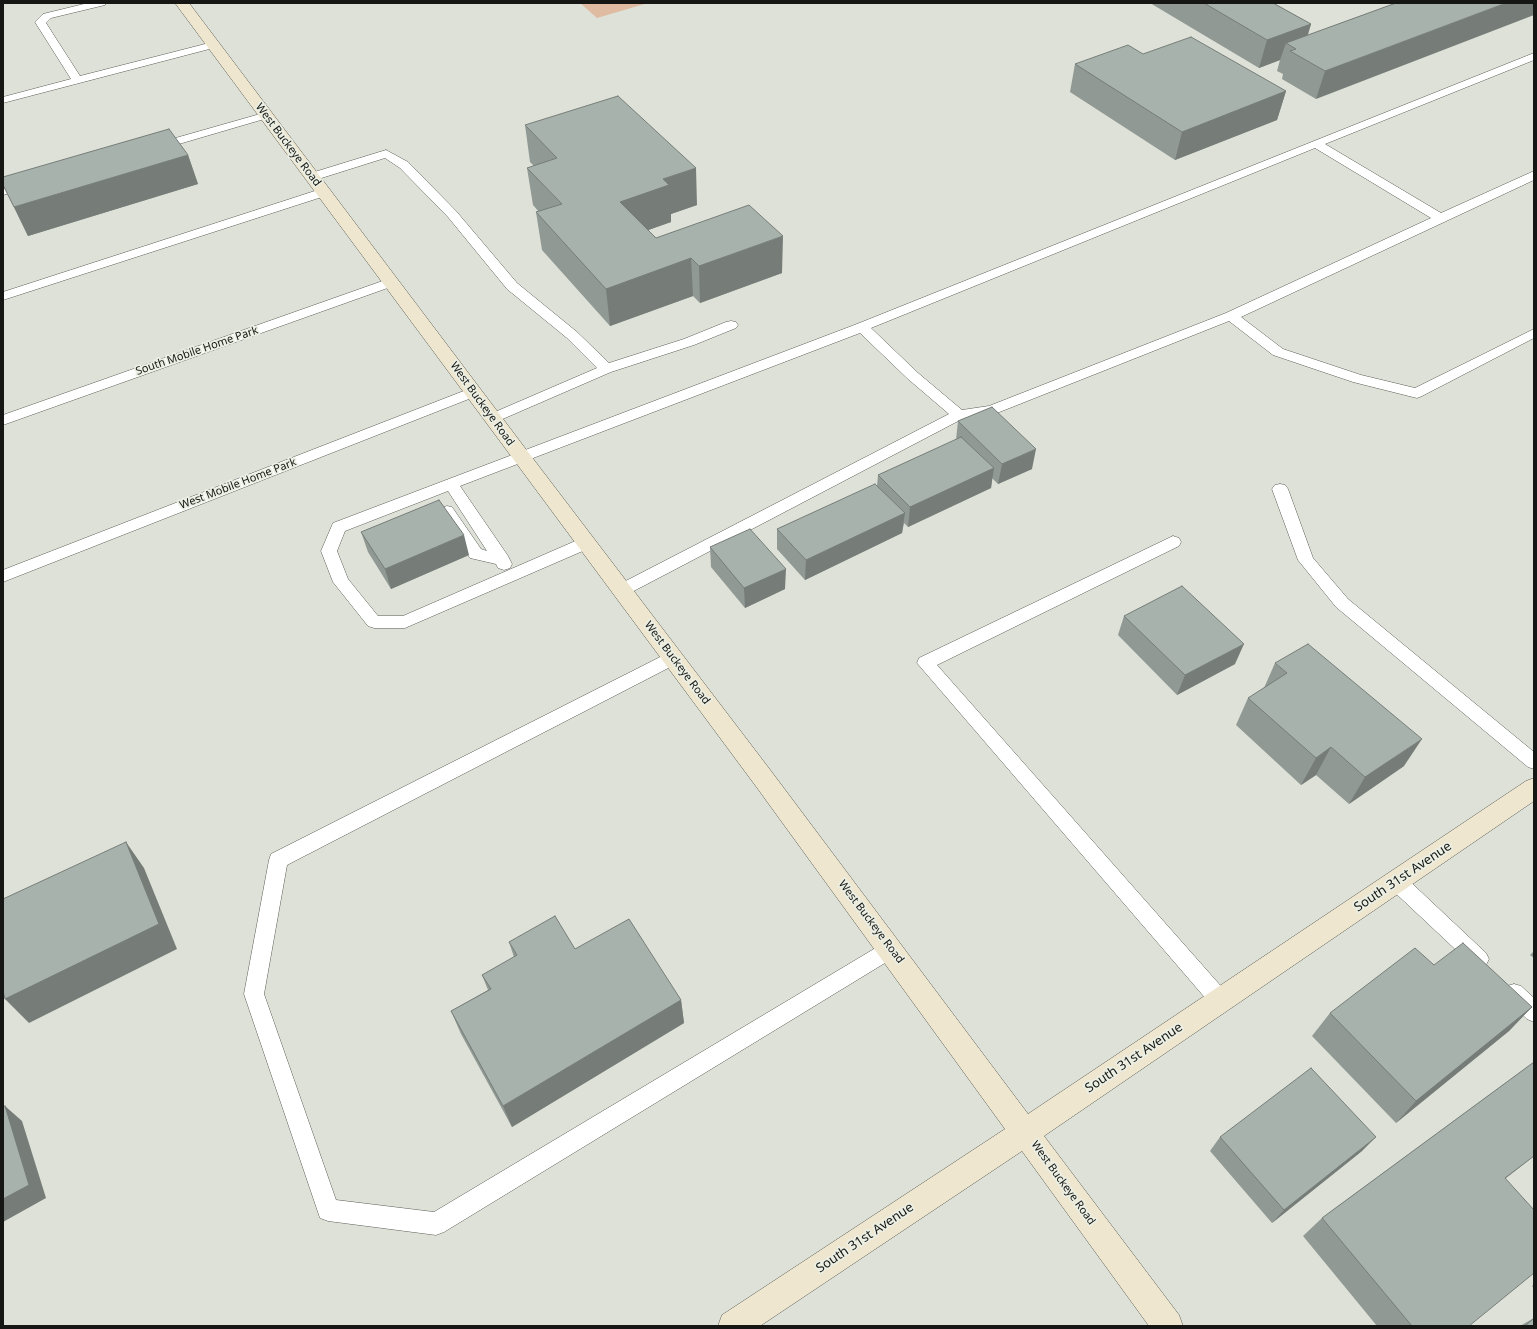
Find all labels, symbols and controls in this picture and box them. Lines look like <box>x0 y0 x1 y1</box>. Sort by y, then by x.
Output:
street label: West Buckeye Road <box>252 101 324 189</box>
street label: South Mobile Home Park <box>134 324 260 378</box>
street label: West Buckeye Road <box>447 359 517 449</box>
street label: West Mobile Home Park <box>178 456 298 512</box>
street label: West Buckeye Road <box>641 619 713 707</box>
street label: South 31st Avenue <box>1351 839 1455 915</box>
street label: West Buckeye Road <box>835 878 907 966</box>
street label: South 31st Avenue <box>1082 1020 1186 1096</box>
street label: West Buckeye Road <box>1028 1138 1098 1228</box>
street label: South 31st Avenue <box>813 1200 917 1276</box>

